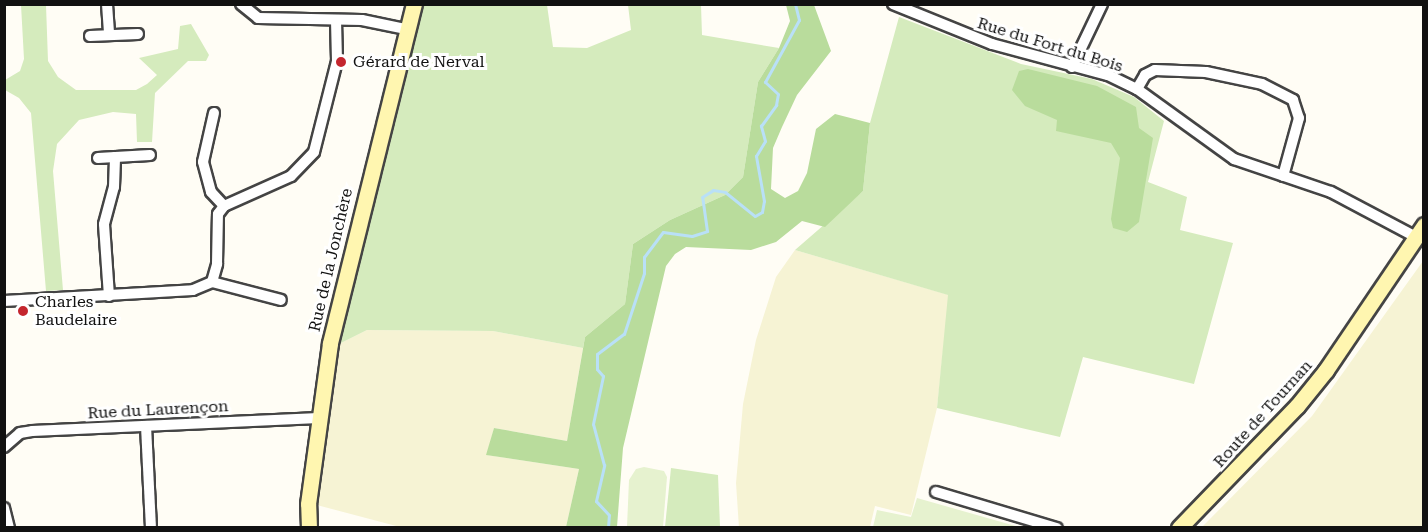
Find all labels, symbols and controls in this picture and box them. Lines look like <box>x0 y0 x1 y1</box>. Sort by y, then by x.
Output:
street label: Rue du Fort du Bois <box>975 14 1125 76</box>
place label: Gérard de Nerval <box>353 52 484 72</box>
marker: Gérard de Nerval <box>334 55 348 69</box>
street label: Rue de la Jonchère <box>305 186 357 334</box>
place label: Charles Baudelaire <box>35 292 117 330</box>
marker: Charles Baudelaire <box>16 304 30 318</box>
street label: Route de Tournan <box>1210 356 1316 472</box>
street label: Rue du Laurençon <box>87 397 229 423</box>

